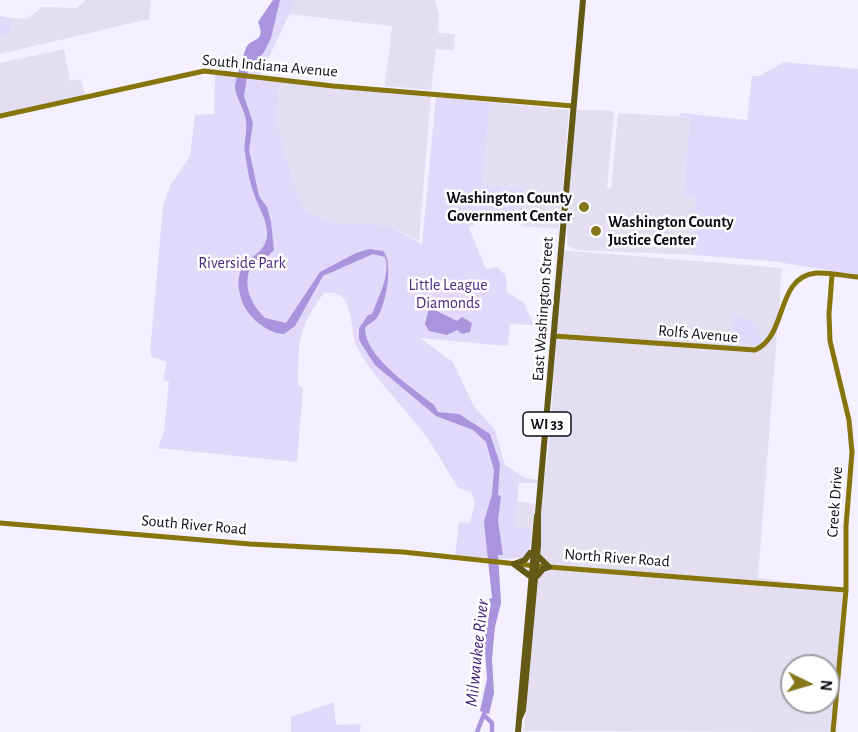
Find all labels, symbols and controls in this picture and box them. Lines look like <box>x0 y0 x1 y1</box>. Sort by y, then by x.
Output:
street label: South Indiana Avenue <box>201 51 339 81</box>
place label: Washington County Government Center <box>446 188 572 226</box>
marker: Washington County Government Center <box>577 200 591 214</box>
place label: Washington County Justice Center <box>608 212 734 250</box>
marker: Washington County Justice Center <box>589 224 603 238</box>
street label: East Washington Street <box>528 236 558 382</box>
park label: Riverside Park <box>198 253 286 273</box>
park label: Little League Diamonds <box>408 275 488 313</box>
street label: Rolfs Avenue <box>657 321 739 347</box>
road number: WI 33 <box>523 412 571 436</box>
street label: Creek Drive <box>823 466 847 538</box>
street label: South River Road <box>141 511 247 539</box>
street label: North River Road <box>564 545 670 571</box>
water label: Milwaukee River <box>461 598 493 708</box>
north arrow <box>780 654 840 714</box>
text: N <box>817 679 834 692</box>

